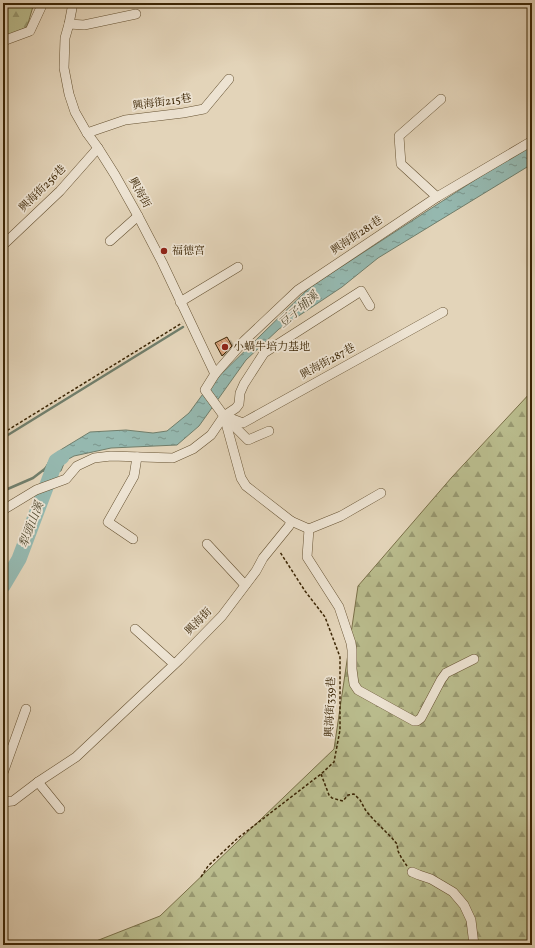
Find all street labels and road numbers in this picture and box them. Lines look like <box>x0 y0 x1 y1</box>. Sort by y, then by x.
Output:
street label: 興海街215巷 <box>132 91 192 115</box>
street label: 興海街256巷 <box>16 162 70 216</box>
street label: 興海街 <box>124 175 154 211</box>
street label: 興海街281巷 <box>328 213 386 259</box>
street label: 興海街287巷 <box>298 341 358 383</box>
street label: 興海街 <box>182 605 216 639</box>
street label: 興海街339巷 <box>322 676 340 738</box>

